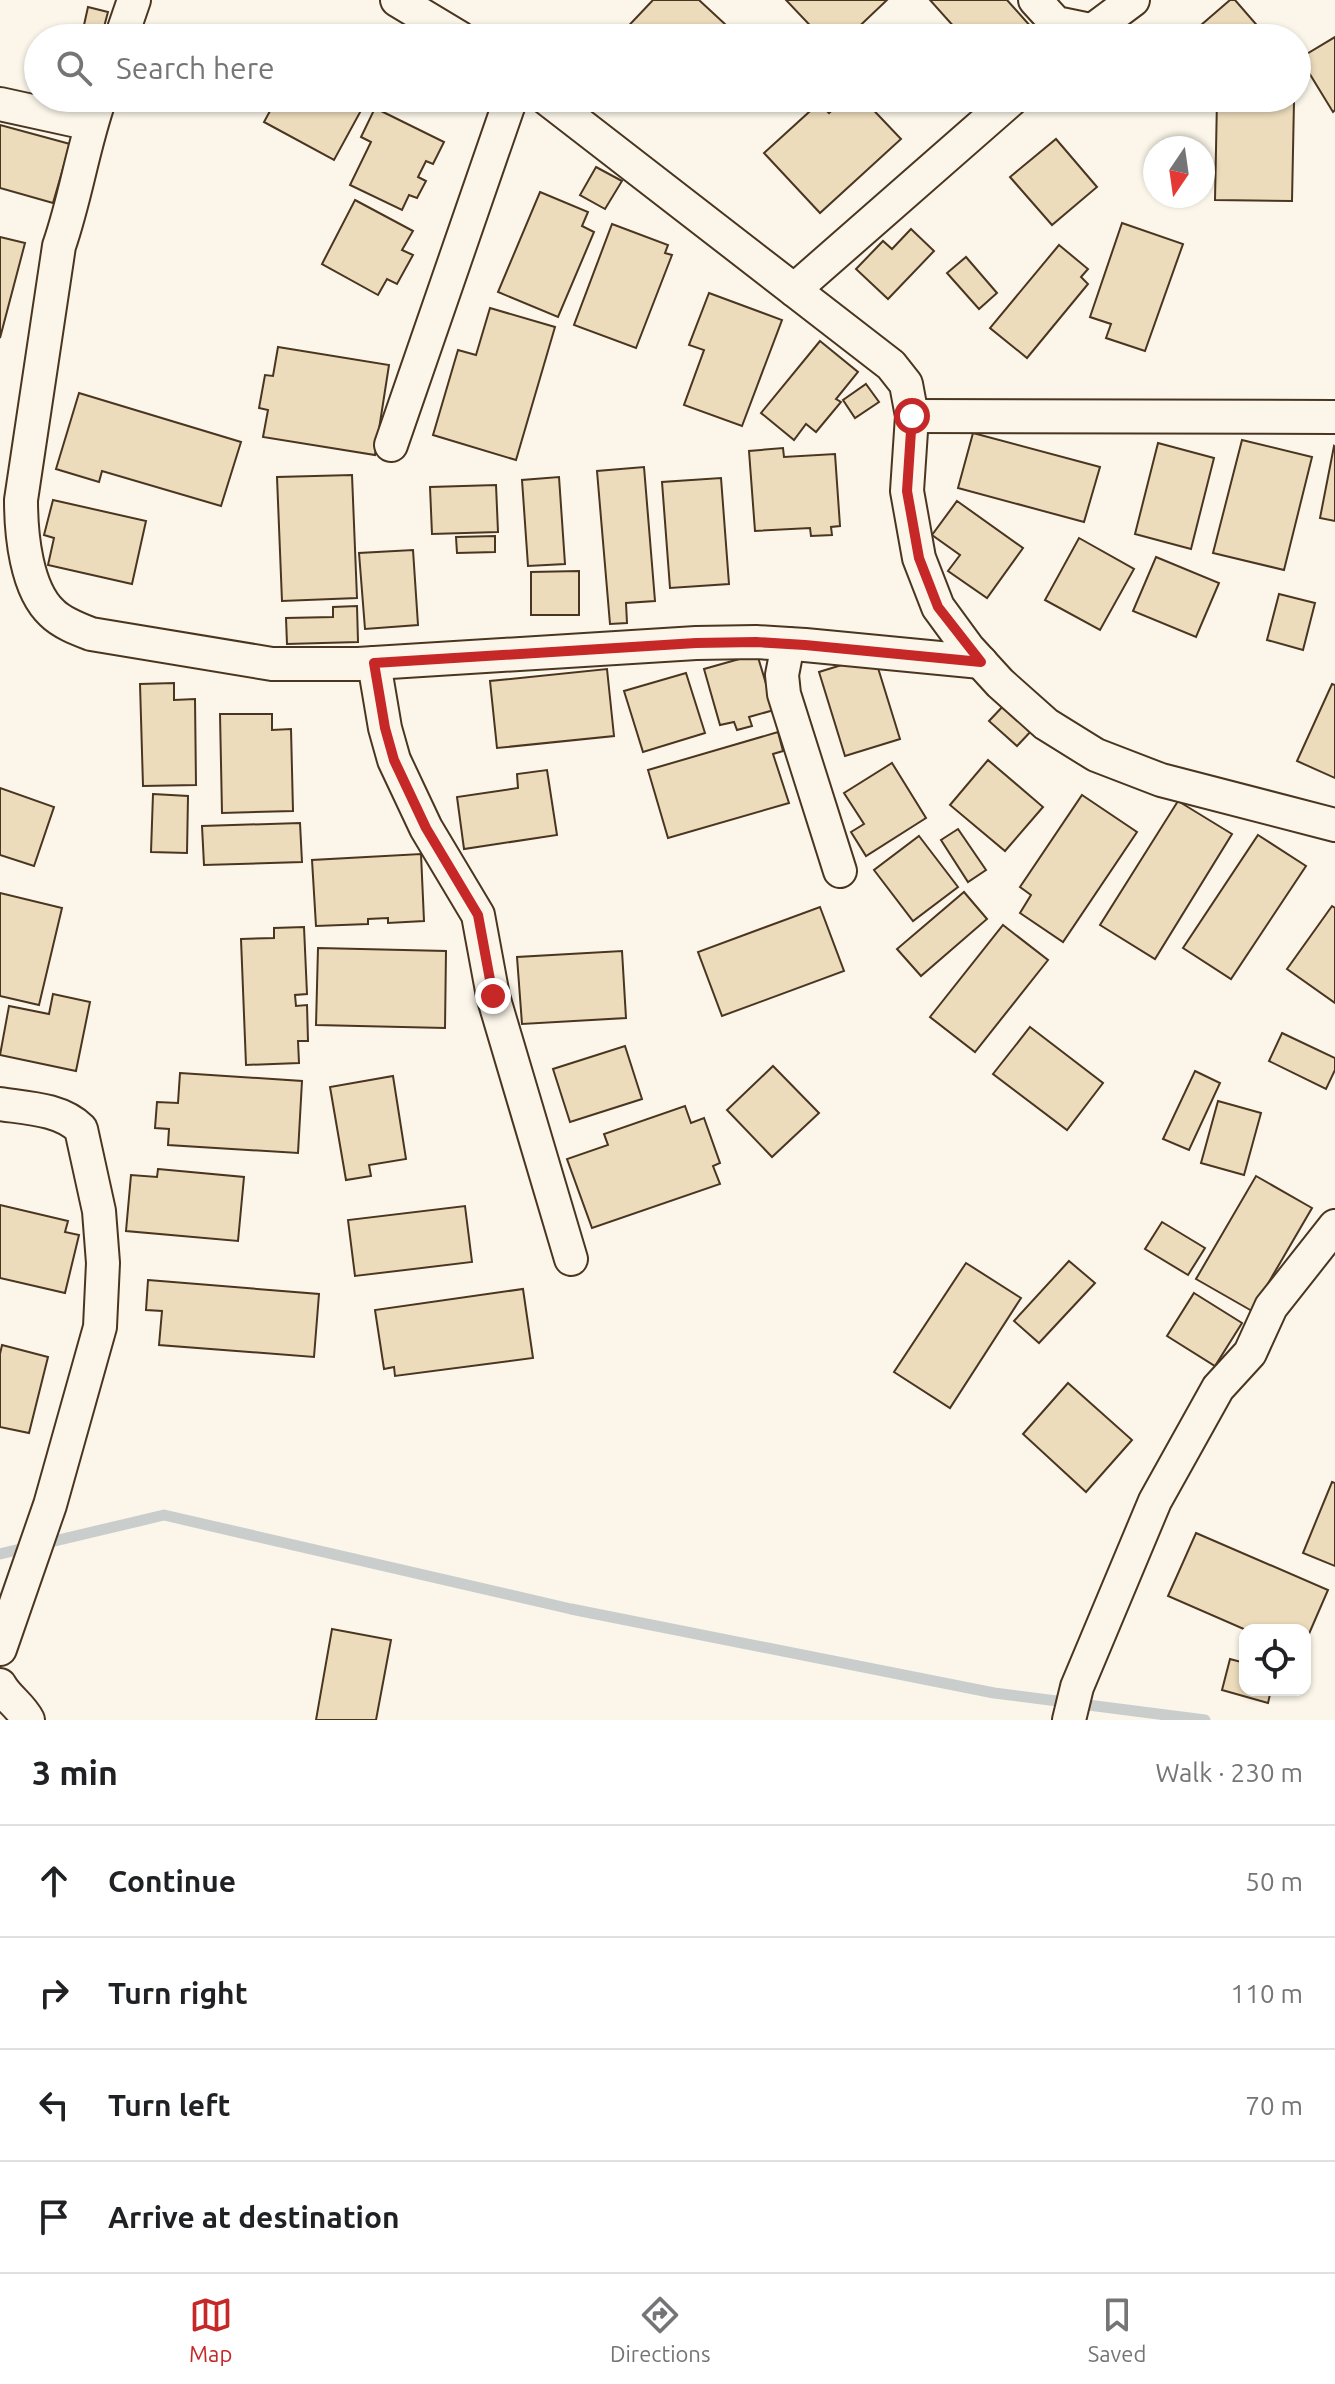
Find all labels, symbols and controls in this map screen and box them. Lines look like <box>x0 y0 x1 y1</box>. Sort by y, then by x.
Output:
search box <box>24 24 1311 112</box>
icon: search <box>52 46 96 90</box>
text: Search here <box>116 51 275 85</box>
north arrow <box>1143 136 1215 208</box>
route start <box>894 398 930 434</box>
route end <box>475 978 511 1014</box>
map controls <box>1239 1624 1311 1696</box>
button: locate <box>1239 1624 1311 1696</box>
text: 3 min <box>32 1753 118 1791</box>
text: Walk · 230 m <box>1155 1758 1303 1787</box>
icon: ahead <box>32 1859 76 1903</box>
text: Continue <box>108 1864 236 1898</box>
text: 50 m <box>1245 1867 1303 1896</box>
icon: right <box>32 1971 76 2015</box>
text: Turn right <box>108 1976 248 2010</box>
text: 110 m <box>1231 1979 1303 2008</box>
icon: left <box>32 2083 76 2127</box>
text: Turn left <box>108 2088 230 2122</box>
text: 70 m <box>1245 2091 1303 2120</box>
icon: arrive <box>32 2195 76 2239</box>
text: Arrive at destination <box>108 2200 400 2234</box>
tab: Map <box>189 2293 233 2366</box>
tab: Directions <box>610 2293 710 2366</box>
tab: Saved <box>1088 2293 1146 2366</box>

